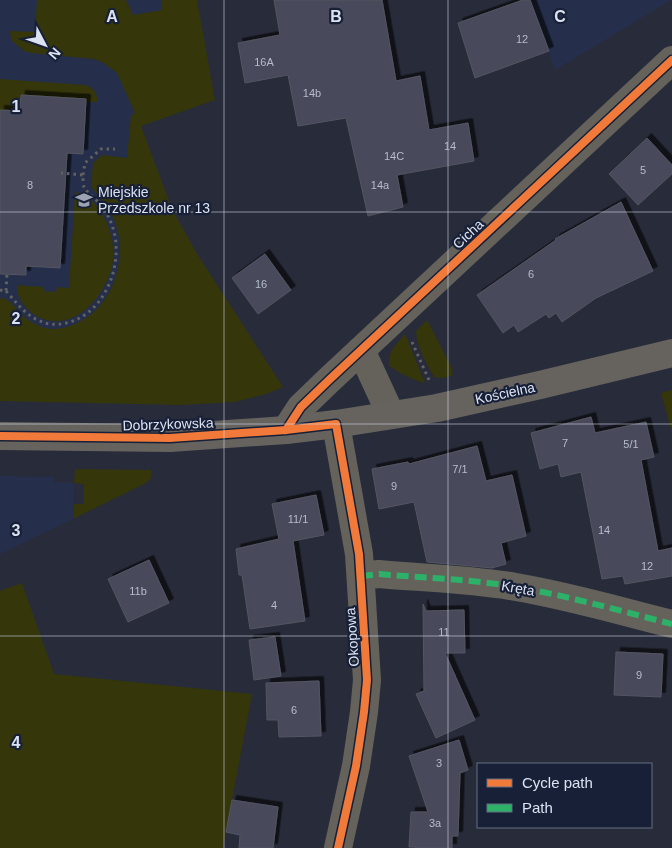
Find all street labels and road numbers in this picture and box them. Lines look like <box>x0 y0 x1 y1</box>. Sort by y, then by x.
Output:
street label: Cicha <box>449 216 487 252</box>
street label: Kościelna <box>474 379 537 407</box>
street label: Dobrzykowska <box>122 414 214 434</box>
street label: Kręta <box>500 577 536 599</box>
street label: Okopowa <box>342 607 362 667</box>

